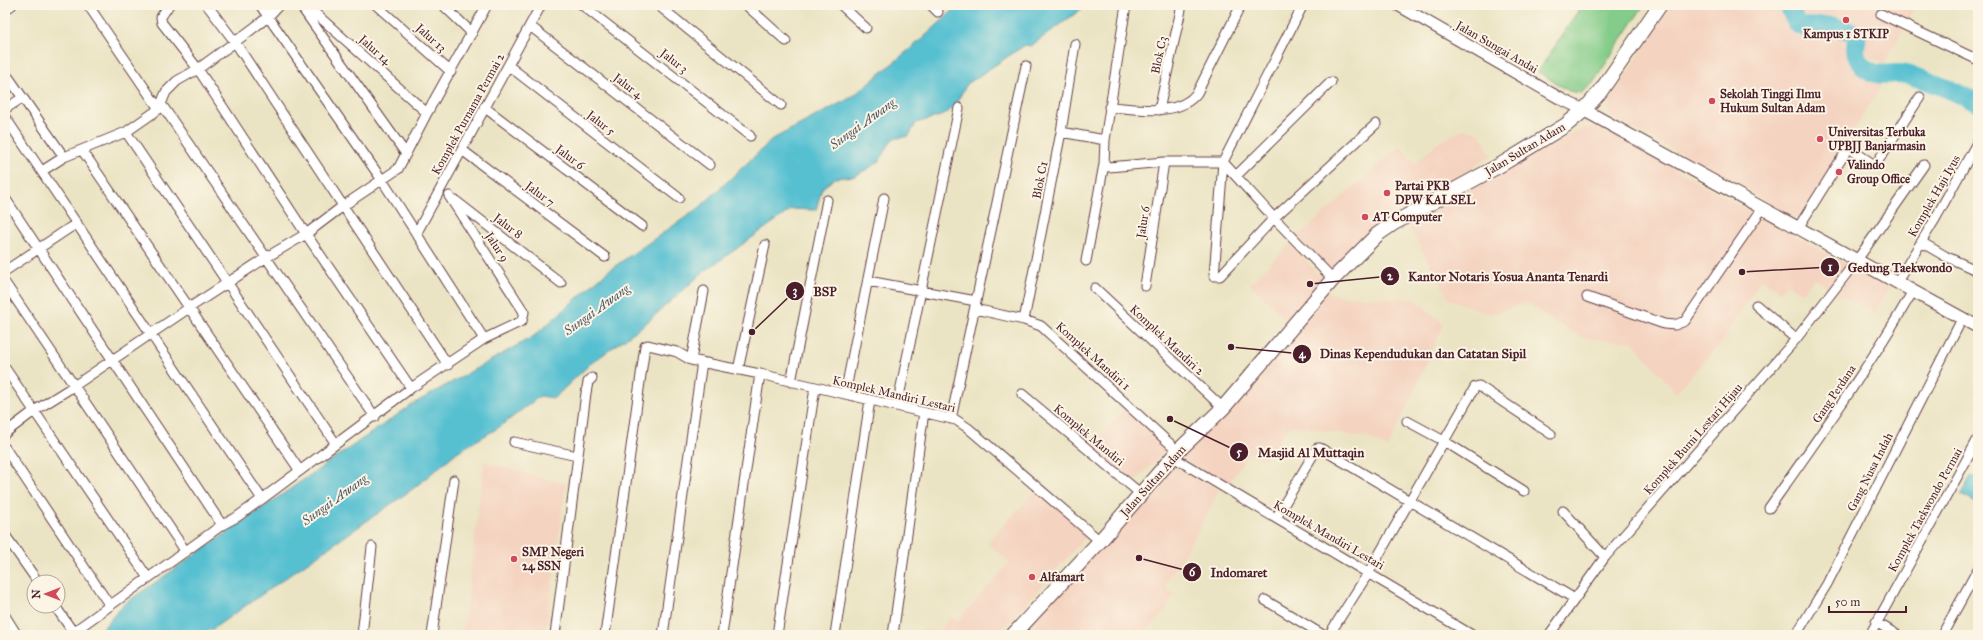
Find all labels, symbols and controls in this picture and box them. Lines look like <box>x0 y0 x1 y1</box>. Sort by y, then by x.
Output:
marker: Kampus 1 STKIP <box>1841 15 1851 25</box>
street label: Jalan Sungai Andai <box>1451 17 1541 77</box>
street label: Jalur 13 <box>411 19 449 56</box>
place label: Kampus 1 STKIP <box>1803 27 1889 42</box>
street label: Jalur 14 <box>354 31 394 69</box>
street label: Blok C3 <box>1148 35 1170 75</box>
street label: Jalur 3 <box>655 45 691 77</box>
street label: Komplek Purnama Permai 2 <box>429 51 507 177</box>
street label: Jalur 4 <box>609 69 646 103</box>
place label: Sekolah Tinggi Ilmu Hukum Sultan Adam <box>1720 87 1826 115</box>
water label: Sungai Awang <box>826 94 899 154</box>
marker: Sekolah Tinggi Ilmu Hukum Sultan Adam <box>1707 96 1717 106</box>
street label: Jalur 5 <box>582 106 618 139</box>
street label: Jalan Sultan Adam <box>1481 120 1568 180</box>
place label: Universitas Terbuka UPBJJ Banjarmasin <box>1828 125 1926 154</box>
marker: Universitas Terbuka UPBJJ Banjarmasin <box>1815 134 1825 144</box>
street label: Jalur 6 <box>551 140 588 174</box>
street label: Komplek Haji Iyus <box>1905 153 1963 239</box>
place label: Valindo Group Office <box>1846 158 1910 187</box>
street label: Blok C1 <box>1029 160 1051 200</box>
marker: Valindo Group Office <box>1834 167 1844 177</box>
street label: Jalur 7 <box>521 177 557 210</box>
place label: Partai PKB DPW KALSEL <box>1395 179 1475 207</box>
marker: Partai PKB DPW KALSEL <box>1382 188 1392 198</box>
street label: Jalur 6 <box>1133 204 1154 241</box>
street label: Jalur 8 <box>489 209 525 242</box>
place label: AT Computer <box>1372 210 1443 225</box>
marker: AT Computer <box>1360 212 1370 222</box>
street label: Jalur 9 <box>480 228 512 265</box>
callout: Gedung Taekwondo <box>1820 255 1961 280</box>
text: 1 <box>1828 260 1833 274</box>
text: Gedung Taekwondo <box>1848 260 1953 276</box>
callout: Kantor Notaris Yosua Ananta Tenardi <box>1380 264 1616 289</box>
text: 2 <box>1387 269 1394 283</box>
text: Kantor Notaris Yosua Ananta Tenardi <box>1408 269 1608 285</box>
callout: BSP <box>785 278 845 303</box>
water label: Sungai Awang <box>560 280 633 340</box>
text: 3 <box>793 284 798 299</box>
text: BSP <box>813 284 837 300</box>
street label: Komplek Mandiri 2 <box>1127 302 1207 378</box>
street label: Komplek Mandiri 1 <box>1053 319 1133 393</box>
callout: Dinas Kependudukan dan Catatan Sipil <box>1292 341 1535 366</box>
text: Dinas Kependudukan dan Catatan Sipil <box>1320 346 1527 362</box>
text: 4 <box>1299 347 1307 362</box>
street label: Gang Perdana <box>1809 361 1860 426</box>
street label: Komplek Mandiri Lestari <box>831 373 958 415</box>
street label: Komplek Bumi Lestari Hijau <box>1641 380 1746 498</box>
street label: Komplek Mandiri <box>1051 401 1128 469</box>
street label: Gang Nusa Indah <box>1844 430 1897 514</box>
callout: Masjid Al Muttaqin <box>1229 440 1372 465</box>
street label: Jalan Sultan Adam <box>1116 442 1189 522</box>
text: 5 <box>1236 445 1242 459</box>
text: Masjid Al Muttaqin <box>1258 445 1364 461</box>
street label: Komplek Taekwondo Permai <box>1885 445 1965 574</box>
water label: Sungai Awang <box>298 470 371 530</box>
street label: Komplek Mandiri Lestari <box>1271 497 1388 573</box>
place label: SMP Negeri 24 SSN <box>522 545 585 574</box>
marker: SMP Negeri 24 SSN <box>509 554 519 564</box>
callout: Indomaret <box>1182 560 1275 585</box>
text: 6 <box>1189 565 1196 579</box>
text: Indomaret <box>1211 565 1268 581</box>
place label: Alfamart <box>1039 570 1085 584</box>
marker: Alfamart <box>1027 572 1037 582</box>
north arrow <box>26 574 66 614</box>
scale bar <box>1829 588 1906 614</box>
text: N <box>30 589 43 599</box>
text: 50 m <box>1835 595 1860 609</box>

